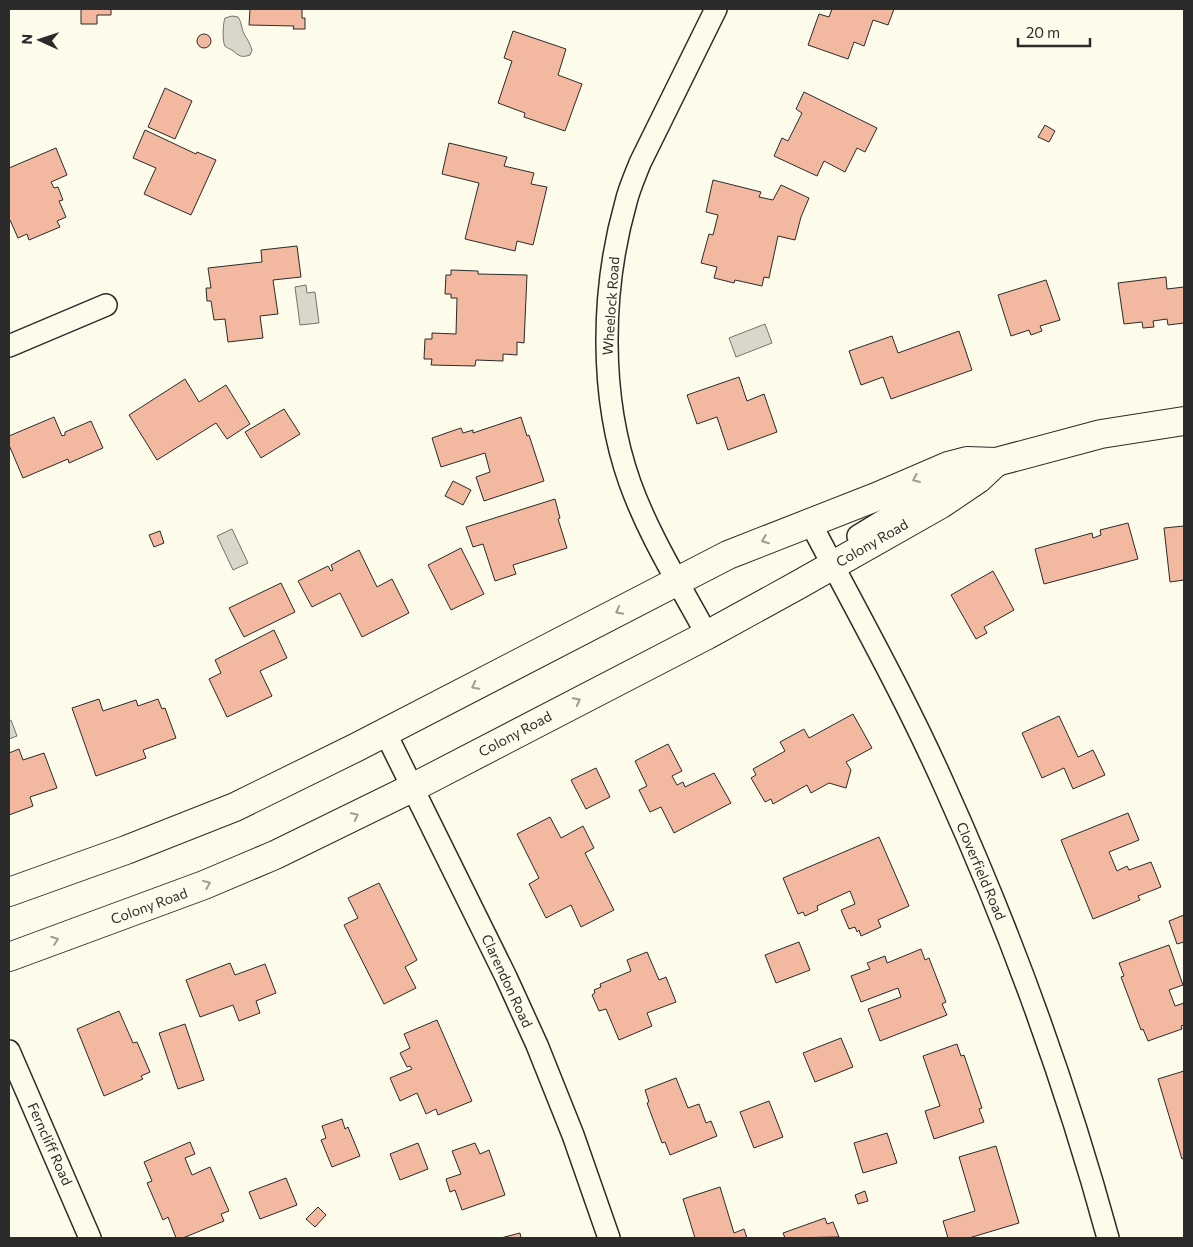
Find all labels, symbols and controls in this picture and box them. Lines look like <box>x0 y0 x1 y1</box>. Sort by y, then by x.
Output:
north arrow <box>15 15 65 65</box>
scale bar <box>1018 15 1090 47</box>
text: 20 m <box>1026 23 1060 41</box>
text: N <box>18 34 35 45</box>
street label: Wheelock Road <box>599 256 622 356</box>
one-way arrow <box>912 473 921 484</box>
street label: Colony Road <box>833 515 911 570</box>
one-way arrow <box>761 534 770 544</box>
one-way arrow <box>615 604 624 614</box>
one-way arrow <box>471 680 480 690</box>
one-way arrow <box>571 697 580 707</box>
street label: Colony Road <box>475 707 554 760</box>
one-way arrow <box>350 812 359 822</box>
street label: Cloverfield Road <box>953 819 1010 922</box>
one-way arrow <box>202 879 211 890</box>
street label: Colony Road <box>108 884 189 927</box>
street label: Clarendon Road <box>478 931 537 1030</box>
one-way arrow <box>50 936 58 946</box>
street label: Ferncliff Road <box>25 1100 76 1188</box>

